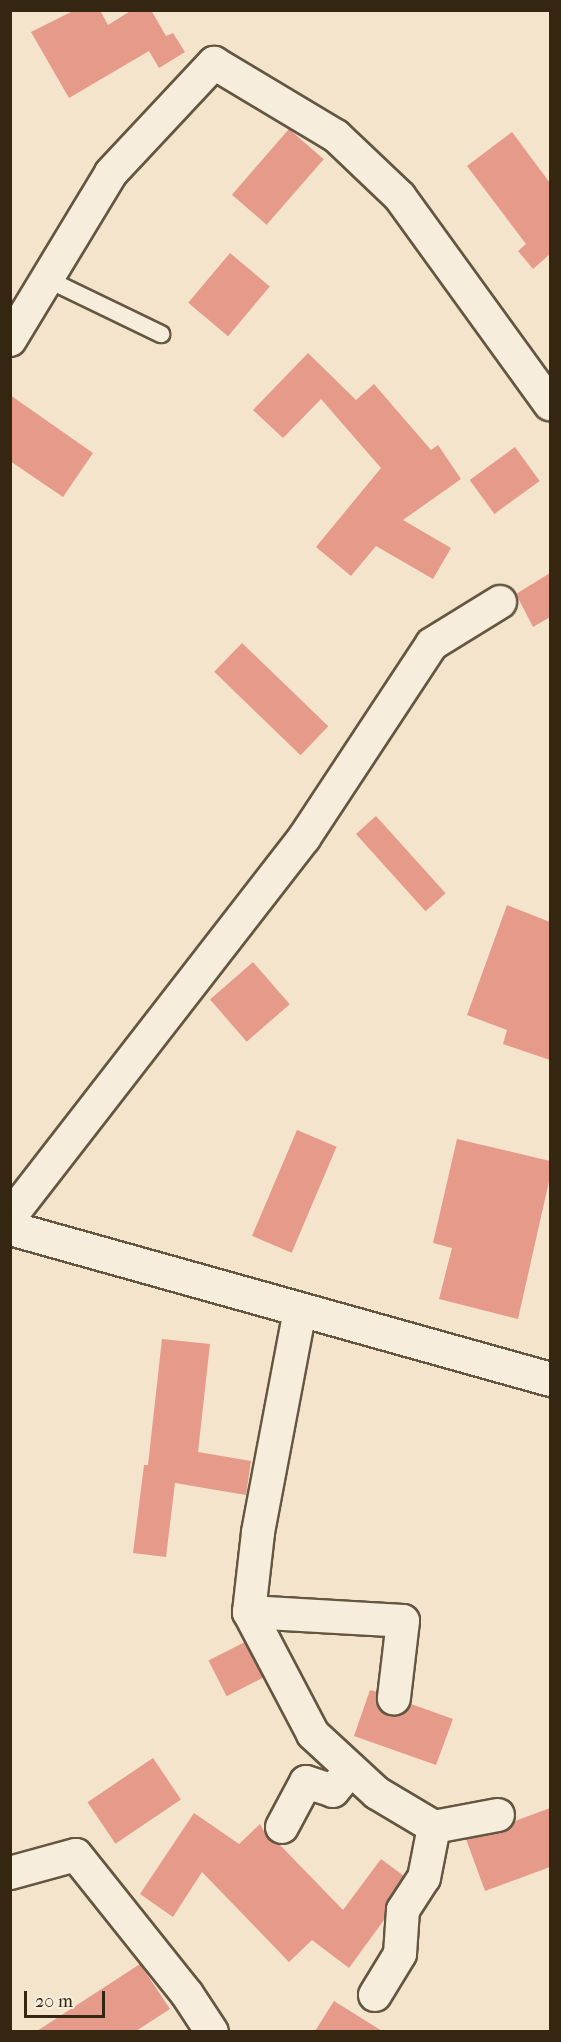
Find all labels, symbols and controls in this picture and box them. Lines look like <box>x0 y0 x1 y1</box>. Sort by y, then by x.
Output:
scale bar <box>27 1979 108 2017</box>
text: 20 m <box>35 1991 73 2012</box>

